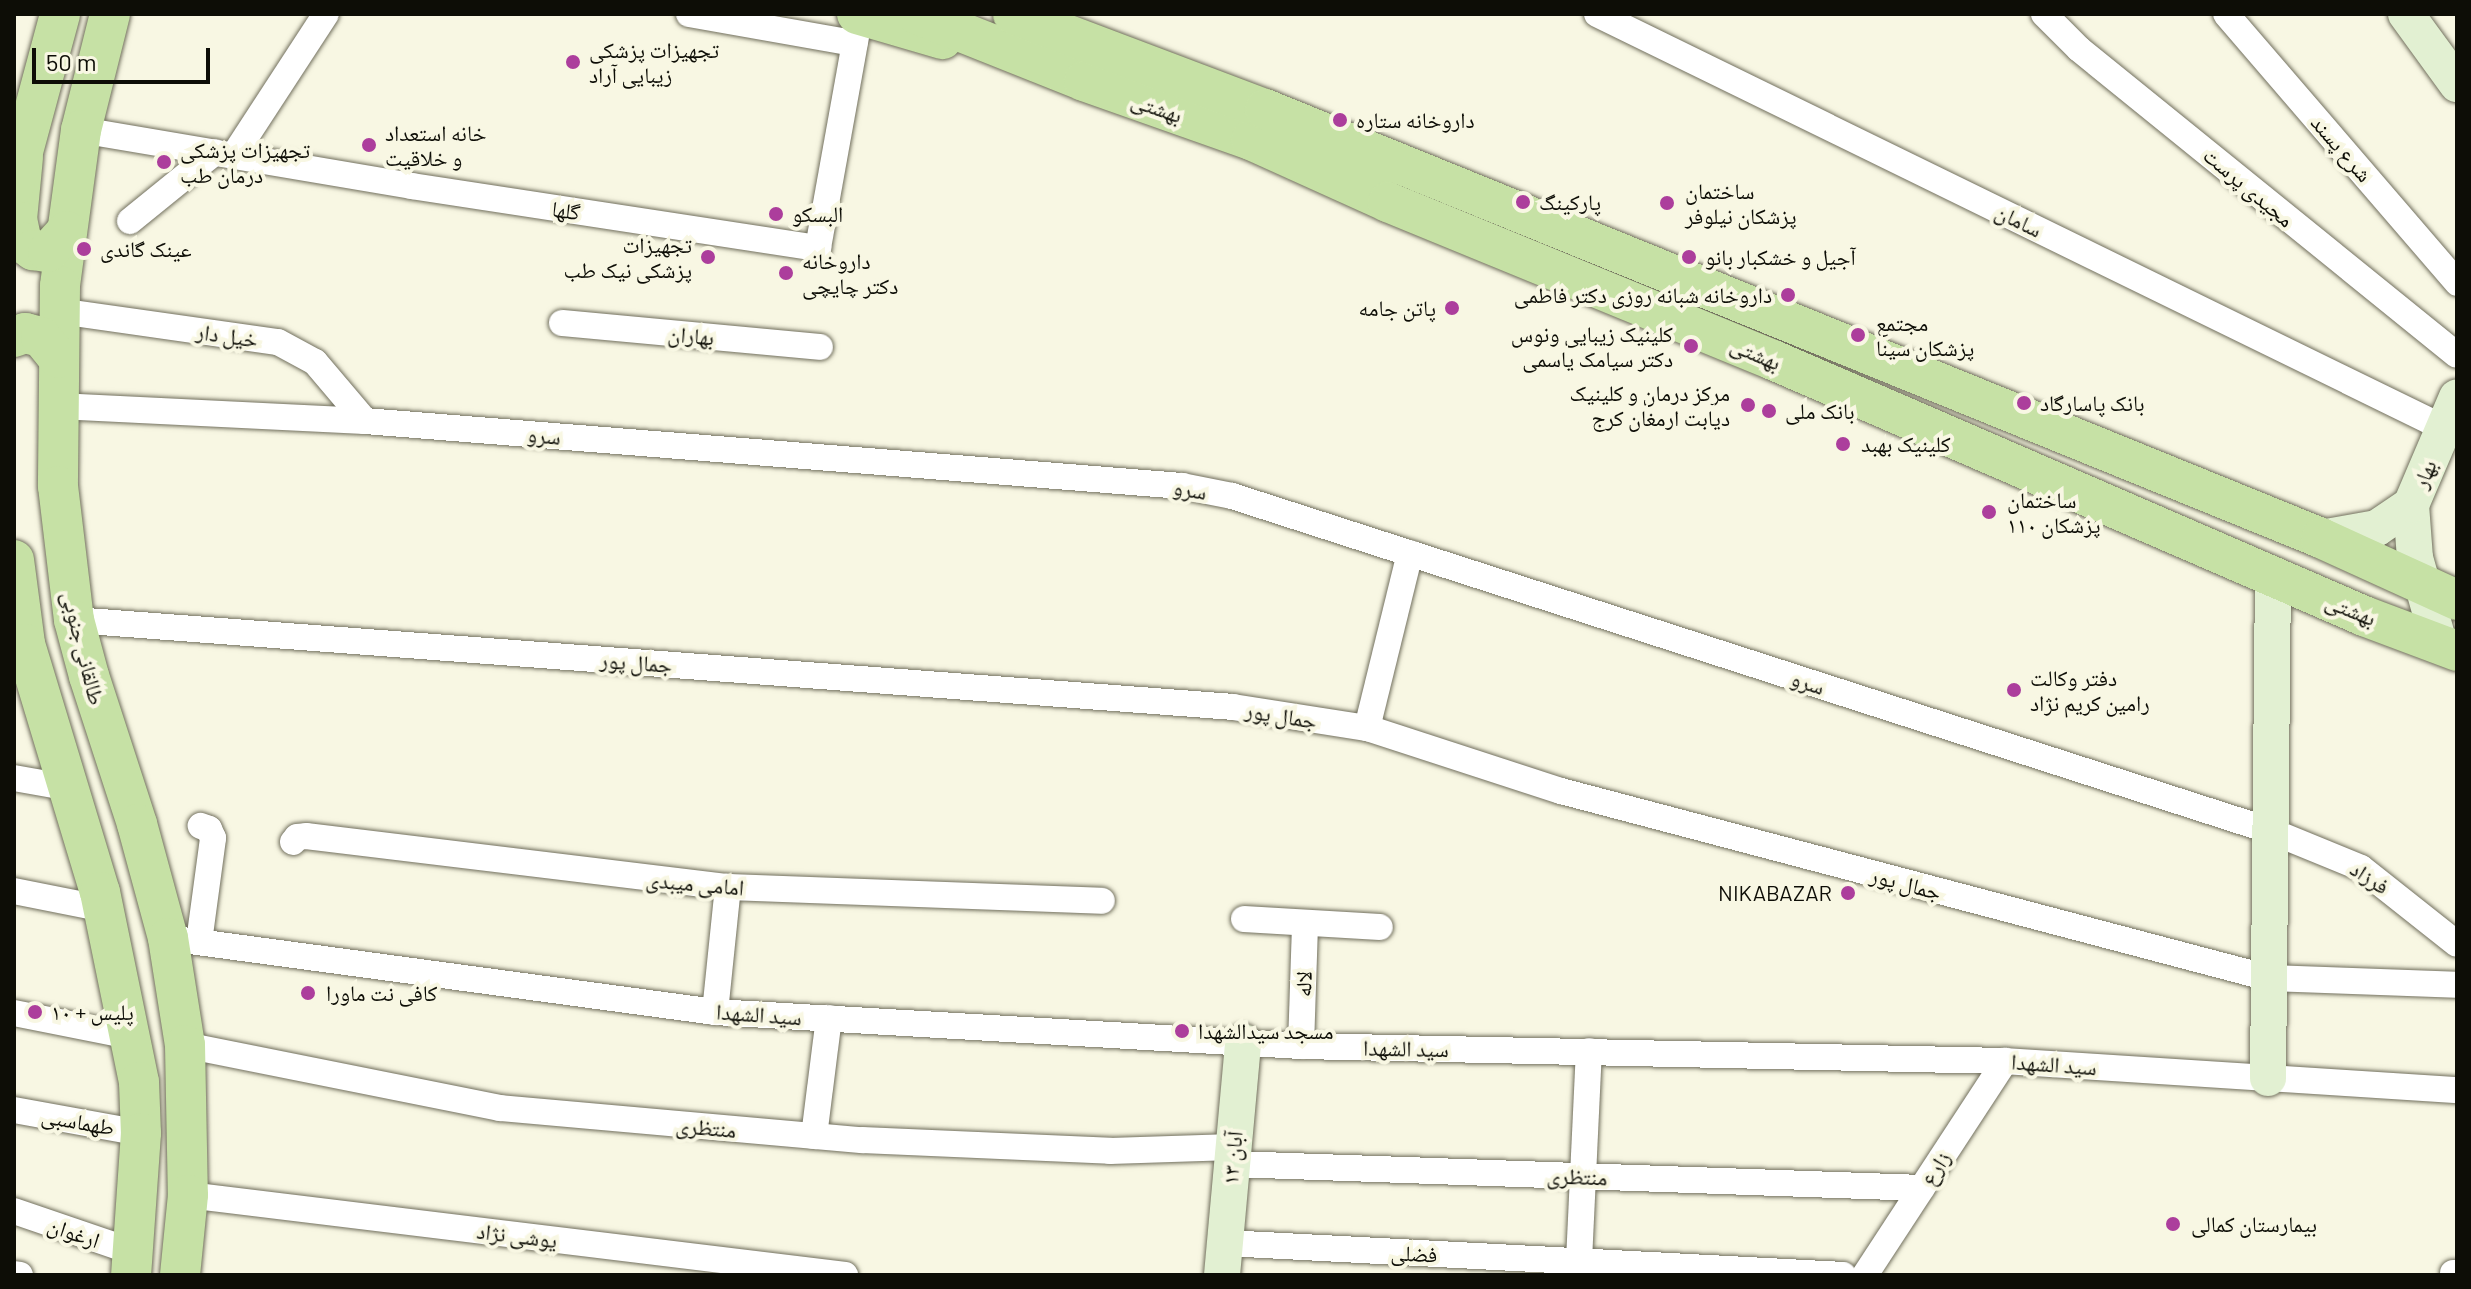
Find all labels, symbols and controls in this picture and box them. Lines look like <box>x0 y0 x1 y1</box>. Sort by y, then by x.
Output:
scale bar <box>36 32 214 82</box>
place label: تجهیزات پزشکی زیبایی آراد <box>589 36 719 88</box>
text: 50 m <box>46 47 97 76</box>
marker: تجهیزات پزشکی زیبایی آراد <box>564 53 582 71</box>
street label: بهشتى <box>1128 86 1186 128</box>
place label: داروخانه ستاره <box>1356 107 1475 133</box>
street label: شرع پسند <box>2306 109 2378 187</box>
marker: داروخانه ستاره <box>1331 111 1349 129</box>
place label: خانه استعداد و خلاقیت <box>385 119 486 170</box>
place label: تجهیزات پزشکی درمان طب <box>180 136 310 188</box>
marker: خانه استعداد و خلاقیت <box>360 136 378 154</box>
street label: مجیدی پرست <box>2198 142 2300 232</box>
marker: تجهیزات پزشکی درمان طب <box>155 153 173 171</box>
place label: ساختمان پزشکان نیلوفر <box>1685 177 1797 228</box>
place label: پارکینگ <box>1539 189 1601 215</box>
marker: ساختمان پزشکان نیلوفر <box>1656 192 1678 214</box>
marker: پارکینگ <box>1514 193 1532 211</box>
street label: گلها <box>550 195 582 225</box>
street label: سامان <box>1991 197 2047 243</box>
place label: البسکو <box>792 201 843 227</box>
marker: البسکو <box>767 205 785 223</box>
place label: تجهیزات پزشکی نیک‌ طب <box>564 231 692 282</box>
place label: عینک گاندی <box>100 236 192 262</box>
marker: عینک گاندی <box>75 240 93 258</box>
place label: آجیل و خشکبار بانو <box>1705 244 1856 270</box>
place label: داروخانه دکتر چایچی <box>802 247 898 298</box>
marker: تجهیزات پزشکی نیک‌ طب <box>699 248 717 266</box>
marker: آجیل و خشکبار بانو <box>1680 248 1698 266</box>
marker: داروخانه دکتر چایچی <box>777 264 795 282</box>
place label: داروخانه شبانه روزی دکتر فاطمی <box>1514 282 1772 308</box>
marker: داروخانه شبانه روزی دکتر فاطمی <box>1779 286 1797 304</box>
place label: پاتن جامه <box>1359 295 1436 321</box>
marker: پاتن جامه <box>1443 299 1461 317</box>
place label: مجتمع پزشکان سینا <box>1876 309 1974 360</box>
street label: خیل دار <box>194 318 260 352</box>
street label: بهاران <box>667 320 715 350</box>
place label: کلینیک زیبایی ونوس دکتر سیامک یاسمی <box>1511 320 1673 372</box>
marker: مجتمع پزشکان سینا <box>1847 324 1869 346</box>
street label: بهشتى <box>1727 331 1785 375</box>
marker: کلینیک زیبایی ونوس دکتر سیامک یاسمی <box>1680 335 1702 357</box>
place label: مرکز درمان و کلینیک دیابت ارمغان کرج <box>1570 379 1730 430</box>
place label: بانک پاسارگاد <box>2040 390 2145 416</box>
marker: مرکز درمان و کلینیک دیابت ارمغان کرج <box>1737 394 1759 416</box>
marker: بانک پاسارگاد <box>2015 394 2033 412</box>
place label: بانک ملی <box>1785 398 1855 424</box>
marker: بانک ملی <box>1760 402 1778 420</box>
street label: سرو <box>526 420 562 450</box>
place label: کلینیک بهبد <box>1861 431 1951 457</box>
marker: کلینیک بهبد <box>1832 433 1854 455</box>
street label: بهار <box>2406 456 2442 492</box>
street label: سرو <box>1171 473 1209 505</box>
place label: ساختمان پزشکان ۱۱۰ <box>2007 486 2100 538</box>
marker: ساختمان پزشکان ۱۱۰ <box>1978 501 2000 523</box>
street label: بهشتى <box>2322 587 2380 631</box>
street label: طالقانی جنوبی <box>57 588 111 708</box>
street label: جمال پور <box>599 646 673 678</box>
street label: سرو <box>1788 664 1828 700</box>
place label: دفتر وکالت رامین کریم نژاد <box>2030 664 2150 716</box>
marker: دفتر وکالت رامین کریم نژاد <box>2005 681 2023 699</box>
street label: جمال پور <box>1243 696 1319 734</box>
street label: فرزاد <box>2346 855 2394 899</box>
street label: جمال پور <box>1868 861 1944 905</box>
street label: امامی میبدی <box>645 866 745 900</box>
place label: NIKABAZAR <box>1718 880 1832 906</box>
marker: NIKABAZAR <box>1839 884 1857 902</box>
street label: لاله <box>1289 971 1317 997</box>
place label: کافی نت ماورا <box>326 980 437 1006</box>
marker: کافی نت ماورا <box>297 982 319 1004</box>
street label: سید الشهدا <box>715 998 803 1030</box>
place label: پلیس + ۱۰ <box>51 999 134 1025</box>
marker: پلیس + ۱۰ <box>26 1003 44 1021</box>
place label: مسجد سیدالشهدا <box>1198 1018 1333 1044</box>
marker: مسجد سیدالشهدا <box>1173 1022 1191 1040</box>
street label: سید الشهدا <box>1363 1034 1449 1062</box>
street label: سید الشهدا <box>2010 1048 2098 1080</box>
street label: طهماسبی <box>39 1102 117 1140</box>
street label: منتظری <box>675 1111 737 1143</box>
street label: ۱۳ آبان <box>1217 1130 1247 1186</box>
street label: زارع <box>1914 1146 1956 1190</box>
street label: منتظری <box>1546 1162 1608 1190</box>
street label: ارغوان <box>45 1211 103 1253</box>
place label: بیمارستان کمالی <box>2191 1211 2317 1237</box>
marker: بیمارستان کمالی <box>2162 1213 2184 1235</box>
street label: یوشی نژاد <box>475 1217 559 1253</box>
street label: فضلی <box>1390 1239 1438 1267</box>

